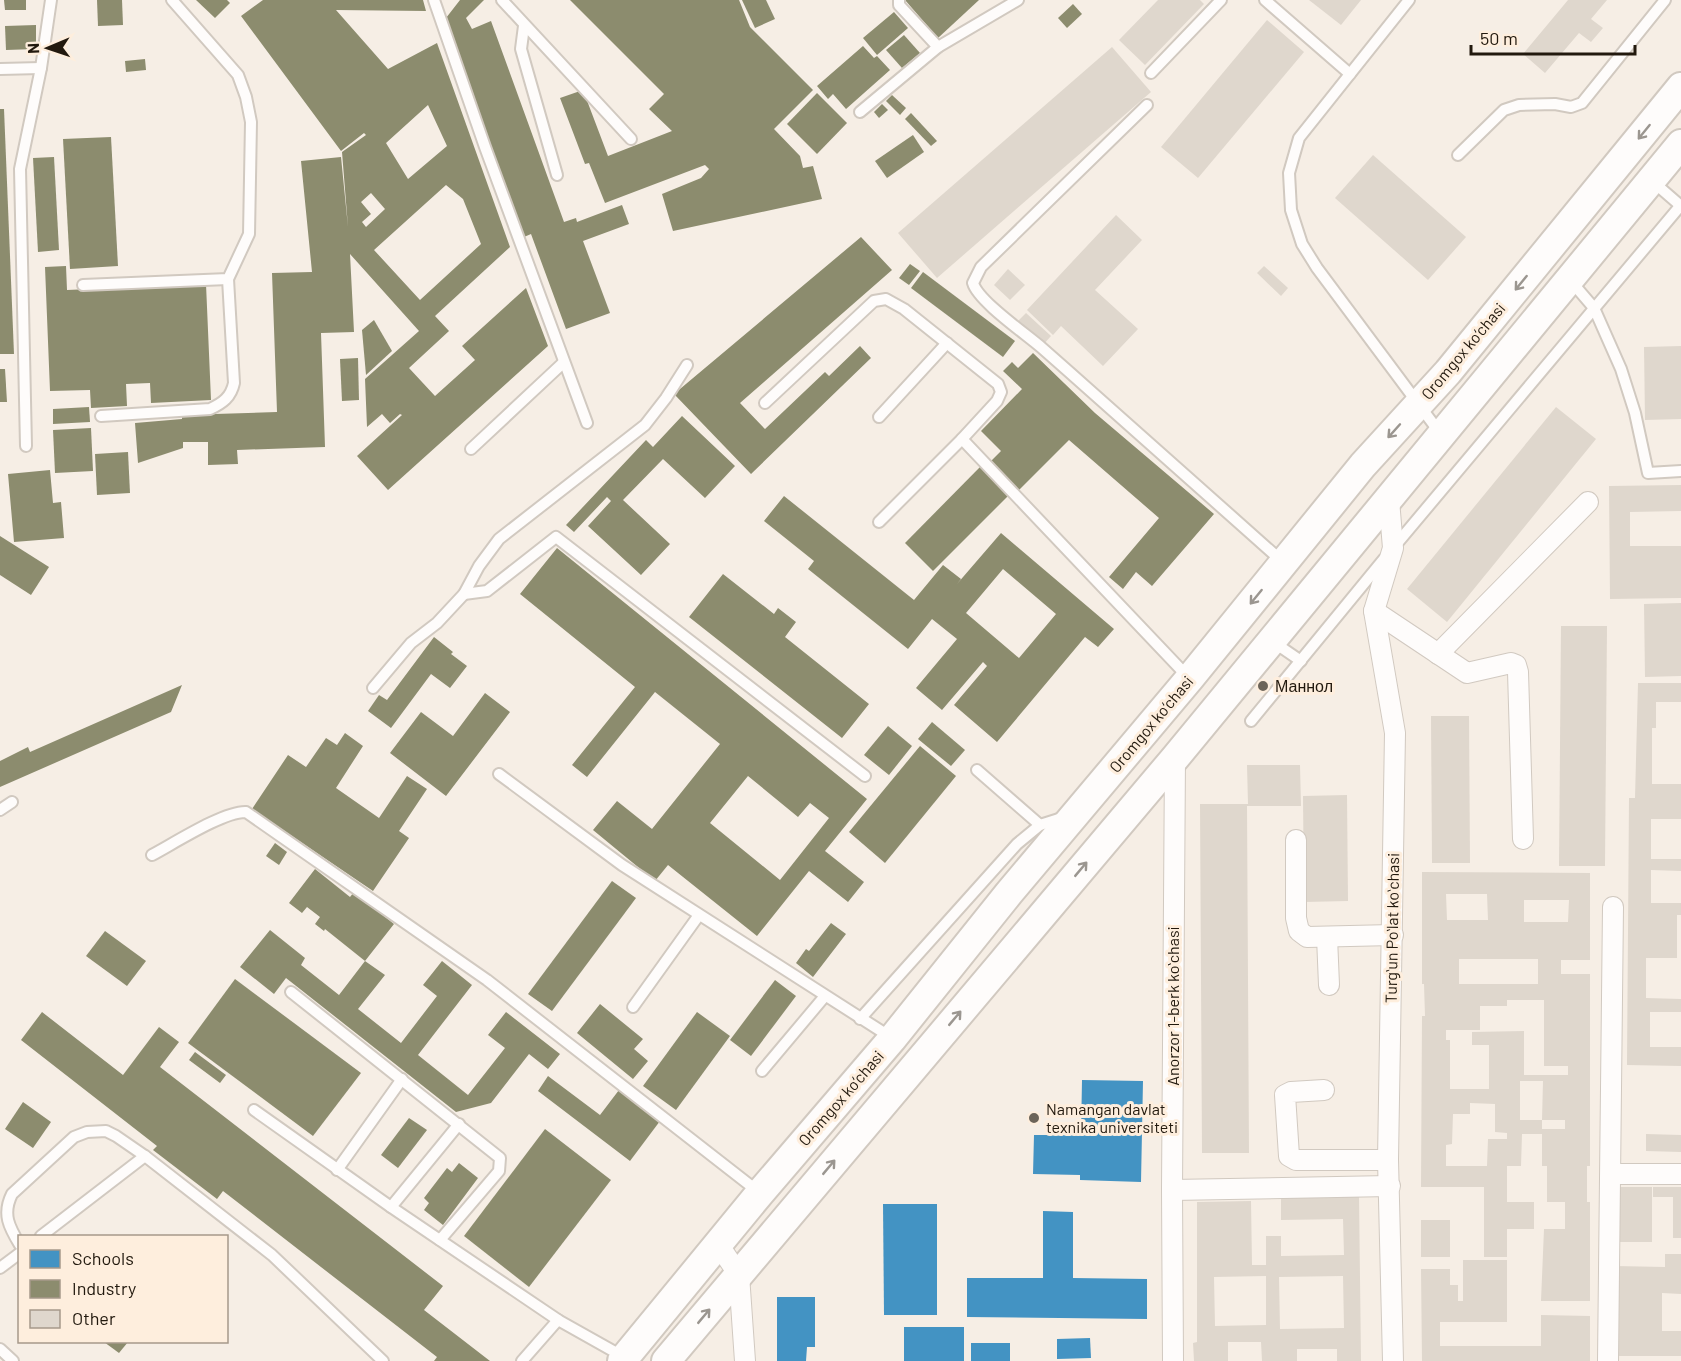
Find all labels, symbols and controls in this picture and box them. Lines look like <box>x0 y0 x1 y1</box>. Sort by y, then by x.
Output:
north arrow <box>18 18 78 78</box>
scale bar <box>1471 18 1634 56</box>
text: 50 m <box>1480 27 1518 49</box>
text: N <box>23 43 42 54</box>
one-way arrow <box>1637 124 1651 139</box>
one-way arrow <box>1514 275 1527 291</box>
street label: Oromgox ko‘chasi <box>1417 299 1509 403</box>
one-way arrow <box>1387 424 1401 439</box>
one-way arrow <box>1249 589 1262 605</box>
street label: Oromgox ko‘chasi <box>1105 672 1197 776</box>
place label: Маннол <box>1275 676 1333 695</box>
marker: Маннол <box>1256 679 1270 693</box>
street label: Turgʻun Poʻlat koʻchasi <box>1381 853 1402 1003</box>
one-way arrow <box>1074 862 1088 877</box>
street label: Anorzor 1-berk koʻchasi <box>1163 926 1182 1086</box>
one-way arrow <box>949 1010 962 1026</box>
street label: Oromgox ko‘chasi <box>794 1046 887 1149</box>
place label: Namangan davlat texnika universiteti <box>1046 1099 1178 1136</box>
marker: Namangan davlat texnika universiteti <box>1027 1111 1041 1125</box>
one-way arrow <box>823 1159 836 1175</box>
legend <box>18 1235 228 1343</box>
text: Schools <box>72 1247 134 1269</box>
text: Industry <box>72 1277 136 1299</box>
text: Other <box>72 1307 116 1329</box>
one-way arrow <box>697 1309 711 1324</box>

